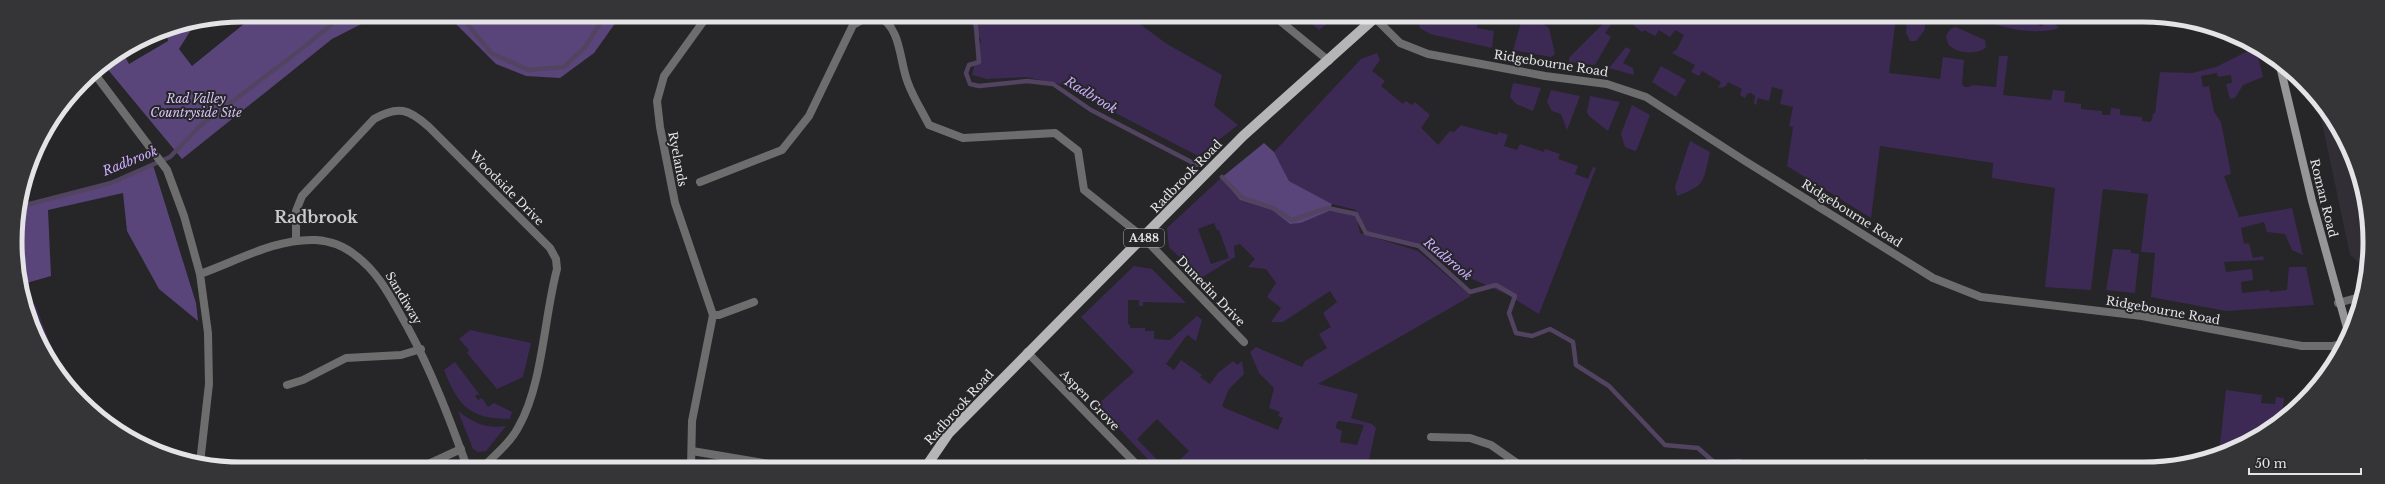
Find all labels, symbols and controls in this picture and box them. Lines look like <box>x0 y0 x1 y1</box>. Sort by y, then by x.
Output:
street label: Ridgebourne Road <box>1493 47 1609 79</box>
water label: Radbrook <box>1061 72 1121 117</box>
park label: Rad Valley Countryside Site <box>150 91 242 120</box>
street label: Ryelands <box>665 130 691 188</box>
street label: Radbrook Road <box>1147 136 1225 216</box>
water label: Radbrook <box>99 142 160 180</box>
street label: Woodside Drive <box>466 147 547 228</box>
street label: Roman Road <box>2307 157 2341 239</box>
street label: Ridgebourne Road <box>1799 176 1905 250</box>
district label: Radbrook <box>274 207 358 227</box>
road number: A488 <box>1124 229 1164 247</box>
water label: Radbrook <box>1419 233 1476 284</box>
street label: Dunedin Drive <box>1174 253 1248 329</box>
street label: Sandiway <box>382 269 426 327</box>
street label: Ridgebourne Road <box>2105 293 2221 327</box>
street label: Radbrook Road <box>921 366 997 448</box>
street label: Aspen Grove <box>1056 366 1123 434</box>
scale bar <box>2249 450 2361 476</box>
text: 50 m <box>2255 456 2287 471</box>

